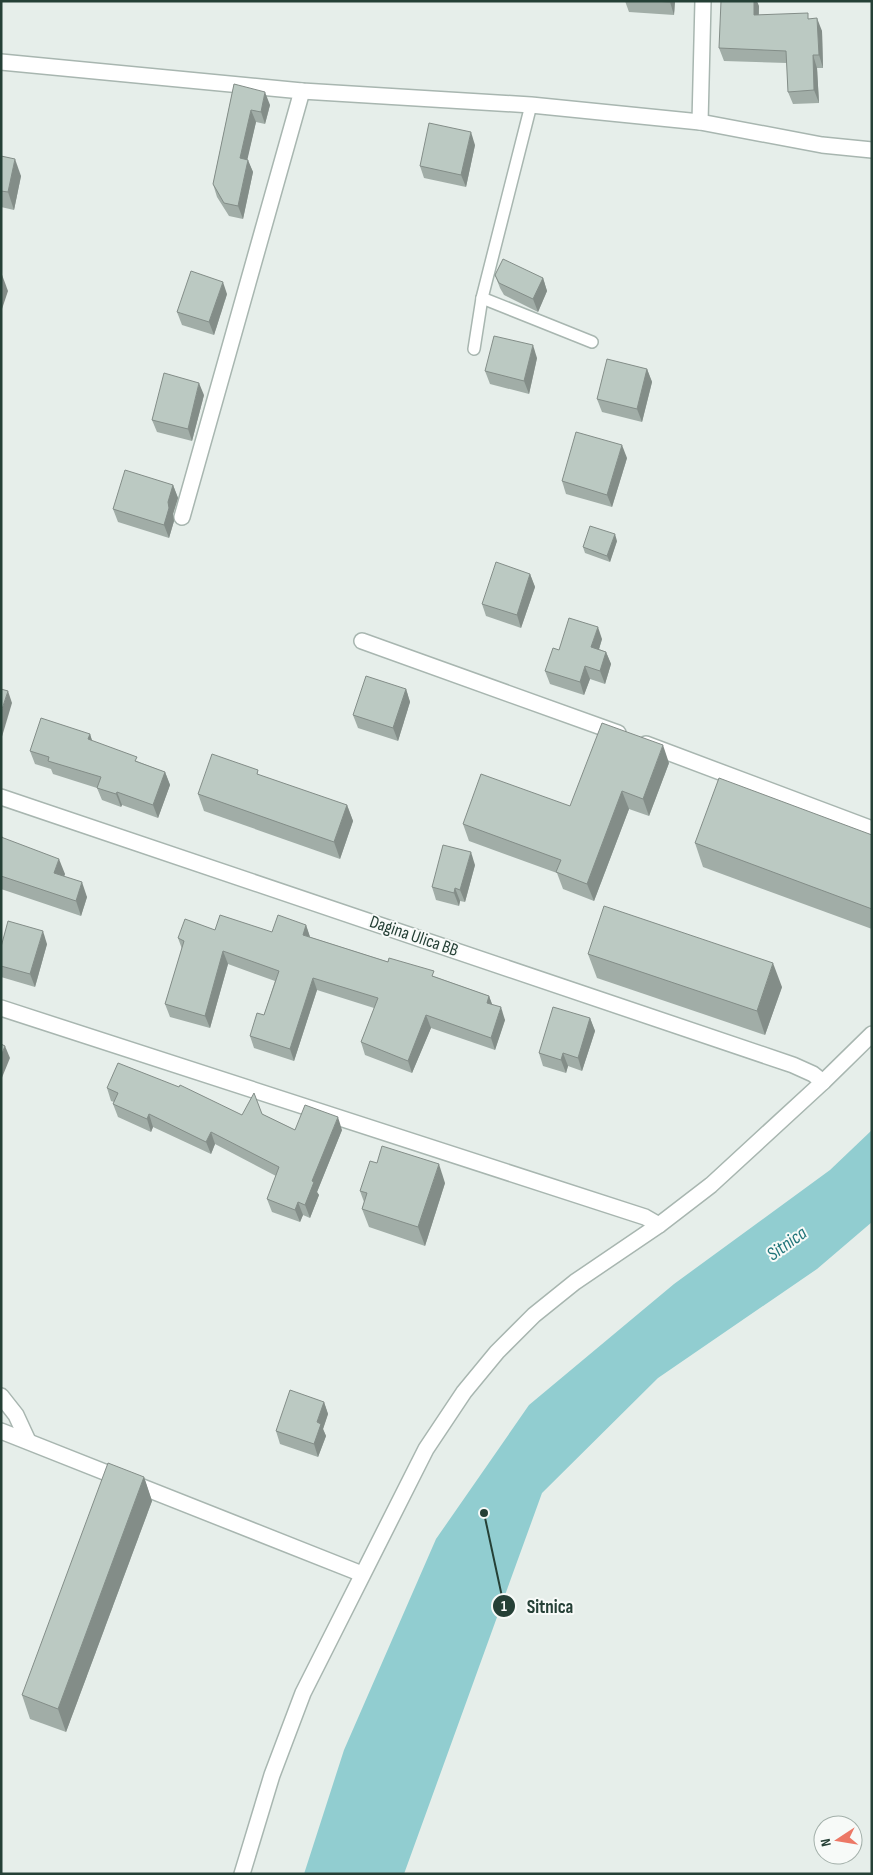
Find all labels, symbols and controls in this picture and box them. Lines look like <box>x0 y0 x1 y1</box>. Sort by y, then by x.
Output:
street label: Dagina Ulica BB <box>367 911 461 961</box>
water label: Sitnica <box>763 1222 812 1266</box>
callout: Sitnica <box>492 1589 583 1623</box>
text: Sitnica <box>527 1596 573 1619</box>
text: 1 <box>501 1597 507 1616</box>
north arrow <box>813 1815 863 1865</box>
text: N <box>817 1837 835 1848</box>

